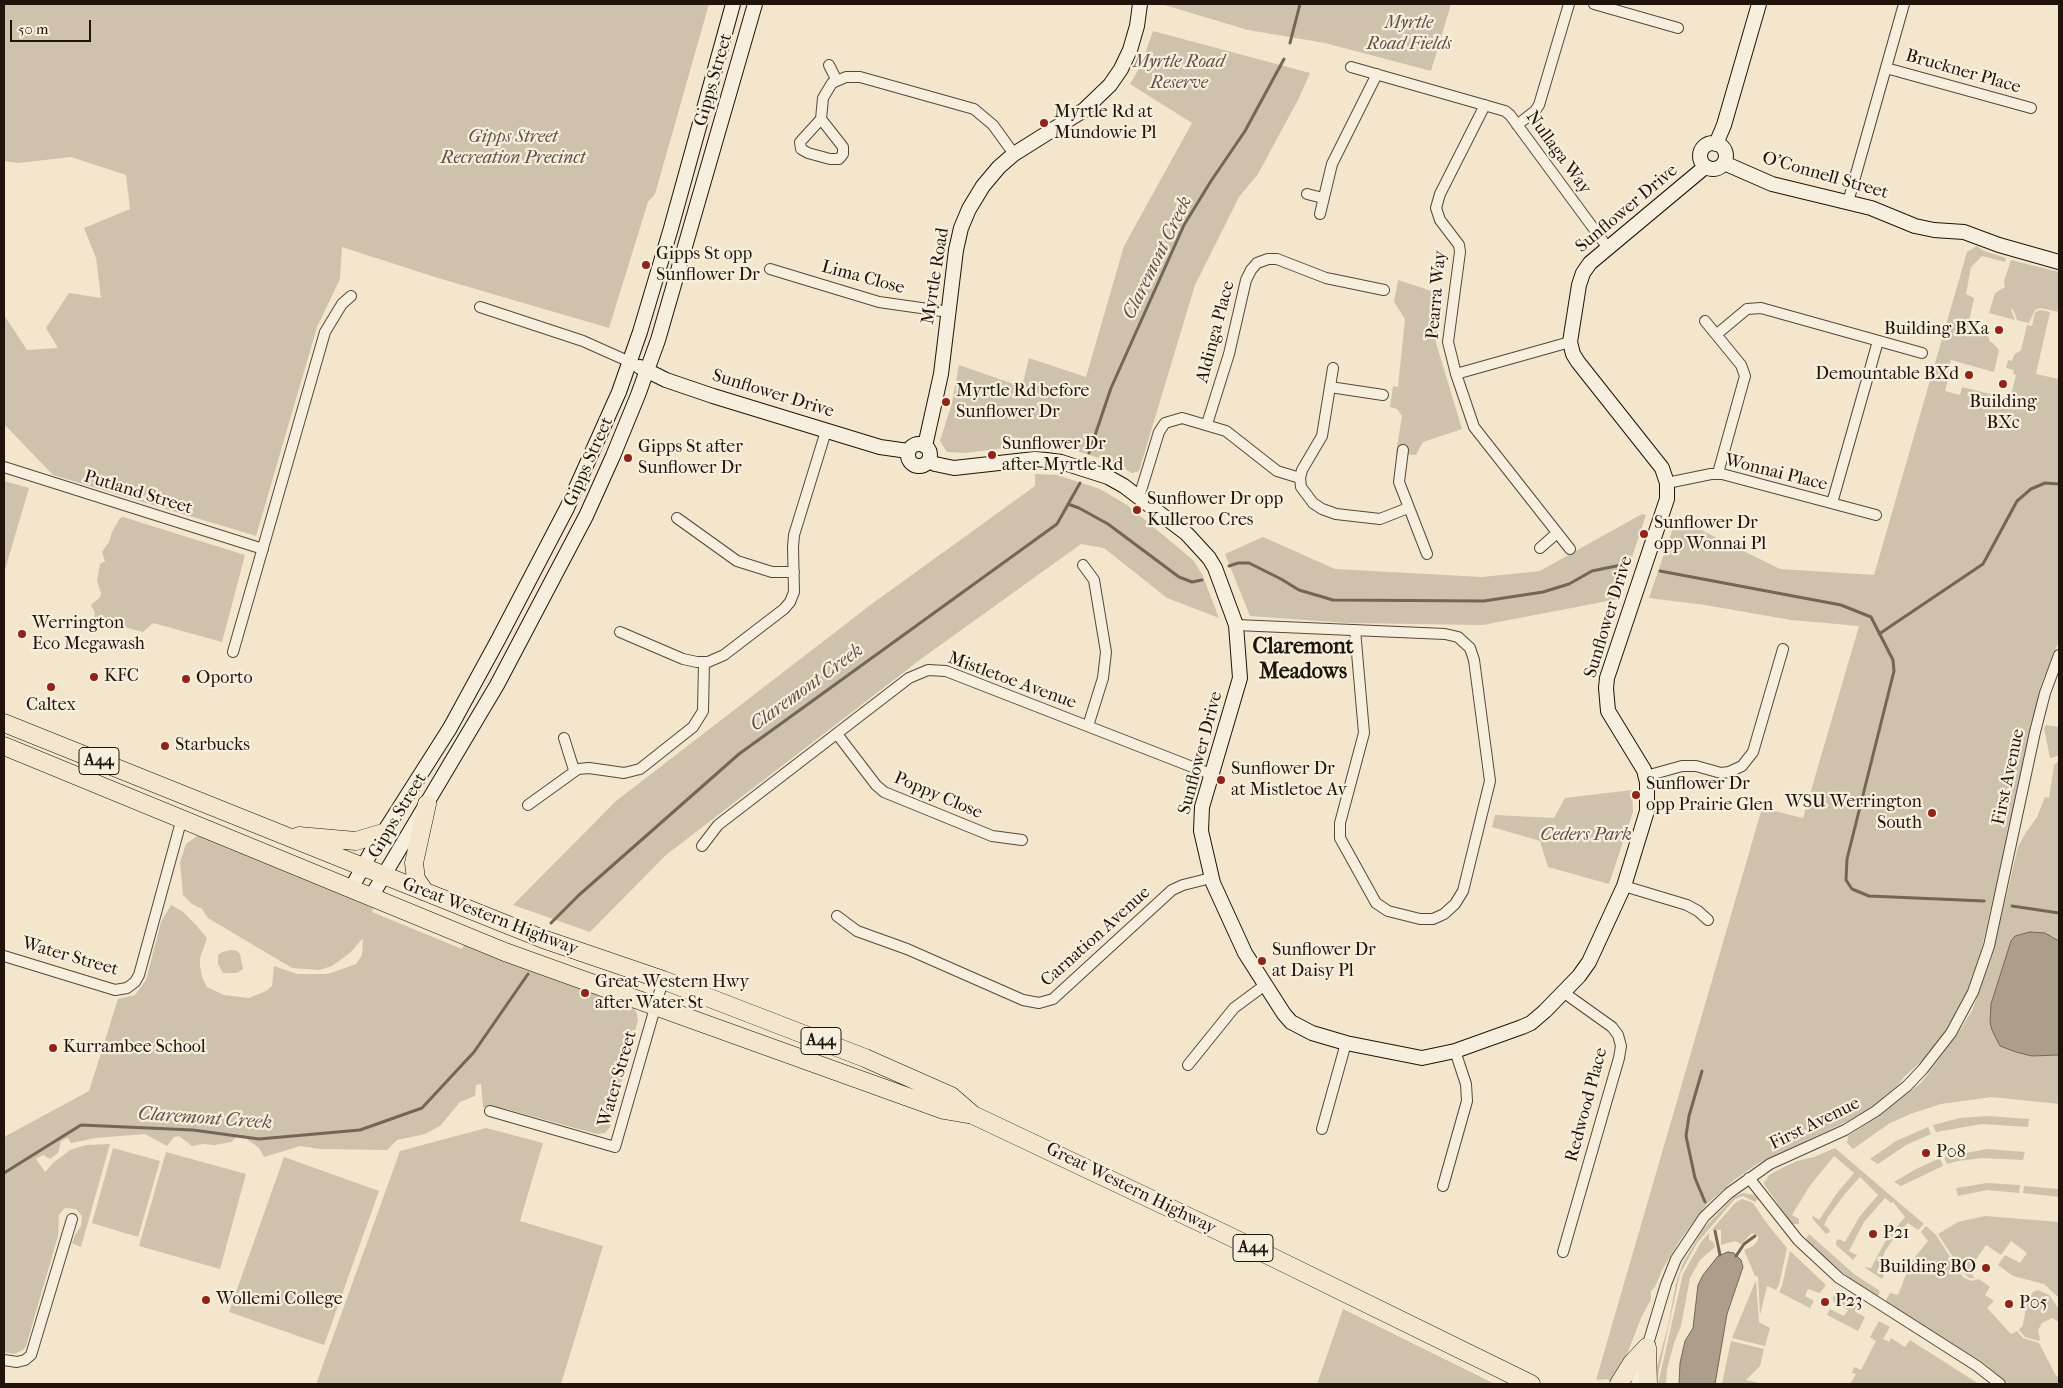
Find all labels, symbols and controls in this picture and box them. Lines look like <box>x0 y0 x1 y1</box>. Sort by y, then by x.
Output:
scale bar <box>12 10 94 42</box>
park label: Myrtle Road Fields <box>1366 13 1452 56</box>
text: 50 m <box>18 20 48 38</box>
street label: Gipps Street <box>690 31 738 129</box>
street label: Bruckner Place <box>1903 45 2023 99</box>
park label: Myrtle Road Reserve <box>1133 52 1225 94</box>
place label: Myrtle Rd at Mundowie Pl <box>1054 102 1157 144</box>
street label: Nullaga Way <box>1521 107 1595 199</box>
marker: Myrtle Rd at Mundowie Pl <box>1038 117 1050 129</box>
park label: Gipps Street Recreation Precinct <box>440 127 586 170</box>
street label: O'Connell Street <box>1759 148 1891 204</box>
street label: Sunflower Drive <box>1572 160 1682 258</box>
water label: Claremont Creek <box>1118 193 1198 323</box>
street label: Myrtle Road <box>918 226 954 326</box>
place label: Gipps St opp Sunflower Dr <box>656 244 760 286</box>
street label: Pearra Way <box>1422 250 1452 340</box>
street label: Lima Close <box>819 257 907 299</box>
marker: Gipps St opp Sunflower Dr <box>640 259 652 271</box>
street label: Aldinga Place <box>1192 279 1240 385</box>
place label: Building BXa <box>1884 319 1989 341</box>
marker: Building BXa <box>1993 324 2005 336</box>
place label: Demountable BXd <box>1815 364 1959 386</box>
street label: Sunflower Drive <box>709 365 837 423</box>
marker: Demountable BXd <box>1963 369 1975 381</box>
marker: Building BXc <box>1997 378 2009 390</box>
place label: Myrtle Rd before Sunflower Dr <box>956 381 1089 424</box>
place label: Building BXc <box>1969 392 2037 434</box>
marker: Myrtle Rd before Sunflower Dr <box>940 396 952 408</box>
street label: Gipps Street <box>560 414 618 510</box>
place label: Sunflower Dr after Myrtle Rd <box>1002 434 1123 476</box>
place label: Gipps St after Sunflower Dr <box>638 437 743 479</box>
marker: Sunflower Dr after Myrtle Rd <box>986 449 998 461</box>
street label: Wonnai Place <box>1723 450 1829 496</box>
marker: Gipps St after Sunflower Dr <box>622 452 634 464</box>
street label: Putland Street <box>81 466 195 520</box>
place label: Sunflower Dr opp Kulleroo Cres <box>1147 489 1283 532</box>
marker: Sunflower Dr opp Kulleroo Cres <box>1131 504 1143 516</box>
place label: Sunflower Dr opp Wonnai Pl <box>1654 513 1766 556</box>
marker: Sunflower Dr opp Wonnai Pl <box>1638 528 1650 540</box>
street label: Sunflower Drive <box>1580 553 1638 681</box>
place label: Werrington Eco Megawash <box>32 613 145 656</box>
marker: Werrington Eco Megawash <box>16 628 28 640</box>
district label: Claremont Meadows <box>1253 635 1353 686</box>
water label: Claremont Creek <box>746 639 868 737</box>
street label: Mistletoe Avenue <box>945 648 1079 714</box>
place label: KFC <box>104 666 139 688</box>
place label: Oporto <box>196 668 253 690</box>
marker: KFC <box>88 671 100 683</box>
marker: Oporto <box>180 673 192 685</box>
marker: Caltex <box>45 681 57 693</box>
street label: Sunflower Drive <box>1174 689 1228 817</box>
place label: Caltex <box>26 695 76 717</box>
street label: First Avenue <box>1988 727 2030 827</box>
place label: Starbucks <box>175 735 250 757</box>
marker: Starbucks <box>159 740 171 752</box>
road number: A44 <box>79 748 119 774</box>
place label: Sunflower Dr at Mistletoe Av <box>1231 759 1347 802</box>
street label: Poppy Close <box>891 768 985 824</box>
street label: Gipps Street <box>364 769 432 863</box>
marker: Sunflower Dr at Mistletoe Av <box>1215 774 1227 786</box>
place label: Sunflower Dr opp Prairie Glen <box>1646 774 1773 816</box>
marker: Sunflower Dr opp Prairie Glen <box>1630 789 1642 801</box>
place label: WSU Werrington South <box>1785 792 1922 834</box>
marker: WSU Werrington South <box>1926 807 1938 819</box>
park label: Ceders Park <box>1540 825 1632 847</box>
street label: Great Western Highway <box>399 873 581 961</box>
street label: Carnation Avenue <box>1037 882 1155 992</box>
street label: Water Street <box>19 933 121 981</box>
place label: Sunflower Dr at Daisy Pl <box>1272 940 1376 982</box>
marker: Sunflower Dr at Daisy Pl <box>1256 955 1268 967</box>
place label: Great Western Hwy after Water St <box>595 972 749 1014</box>
marker: Great Western Hwy after Water St <box>579 987 591 999</box>
street label: Water Street <box>594 1028 642 1130</box>
road number: A44 <box>801 1028 841 1054</box>
place label: Kurrambee School <box>63 1037 206 1059</box>
marker: Kurrambee School <box>47 1042 59 1054</box>
street label: Redwood Place <box>1561 1046 1613 1164</box>
street label: First Avenue <box>1766 1093 1864 1155</box>
water label: Claremont Creek <box>137 1103 273 1135</box>
street label: Great Western Highway <box>1042 1138 1220 1240</box>
place label: P08 <box>1936 1142 1966 1164</box>
marker: P08 <box>1920 1147 1932 1159</box>
place label: P21 <box>1883 1223 1910 1245</box>
marker: P21 <box>1867 1228 1879 1240</box>
road number: A44 <box>1233 1234 1273 1262</box>
place label: Building BO <box>1879 1257 1976 1279</box>
marker: Building BO <box>1980 1262 1992 1274</box>
place label: Wollemi College <box>216 1289 343 1311</box>
place label: P23 <box>1835 1291 1862 1313</box>
place label: P05 <box>2019 1293 2048 1315</box>
marker: Wollemi College <box>200 1294 212 1306</box>
marker: P23 <box>1819 1296 1831 1308</box>
marker: P05 <box>2003 1298 2015 1310</box>

